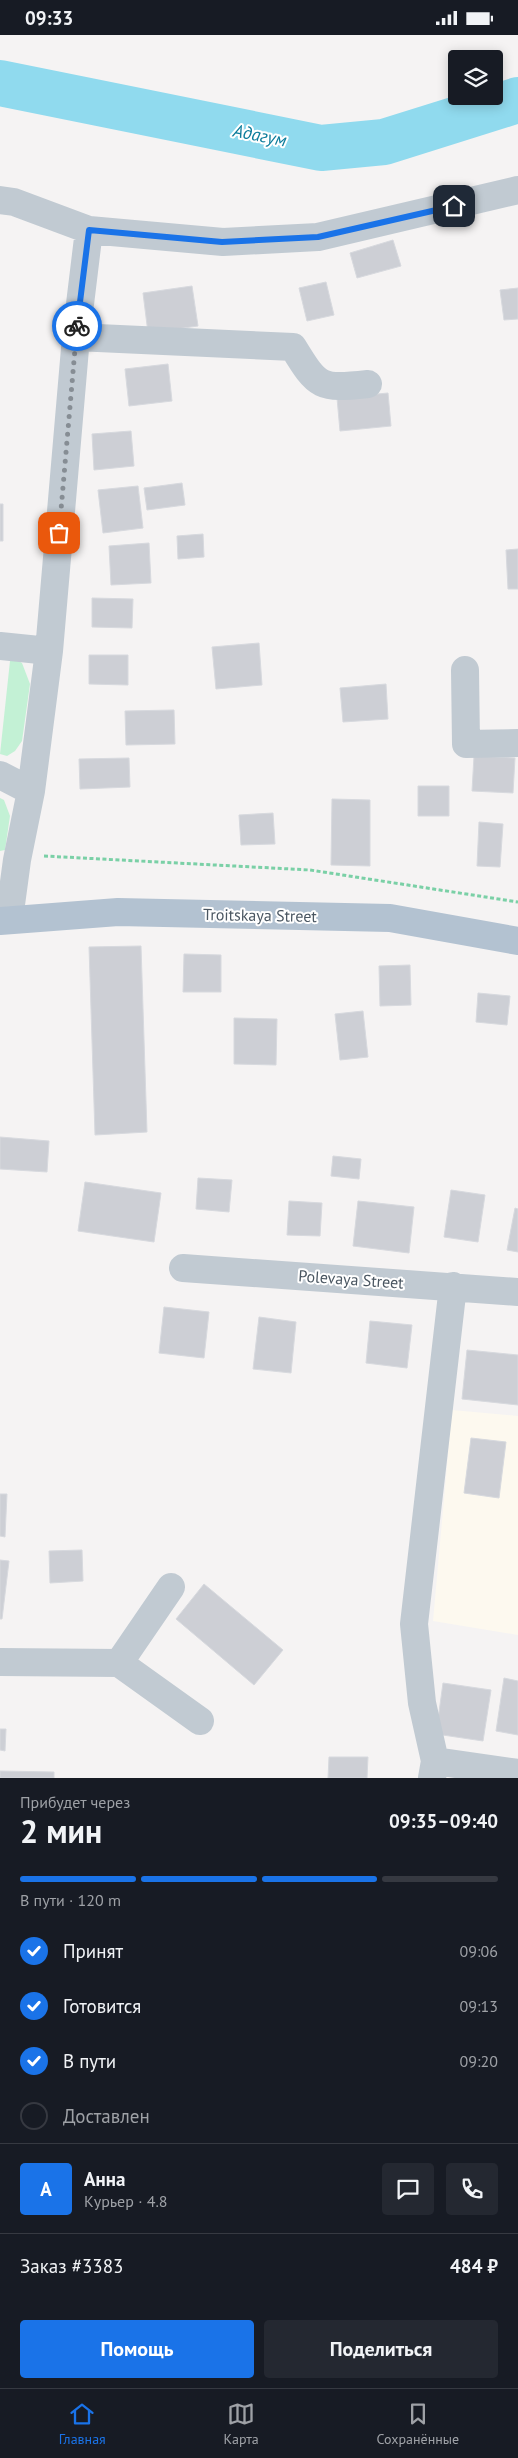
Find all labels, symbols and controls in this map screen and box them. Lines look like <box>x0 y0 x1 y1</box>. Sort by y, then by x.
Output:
text: 09:33 <box>25 6 73 30</box>
map controls <box>448 50 503 105</box>
button: layers <box>448 50 503 105</box>
water label: Адагум <box>230 118 289 151</box>
pin <box>433 185 475 227</box>
icon: home <box>440 192 468 220</box>
courier <box>52 301 102 351</box>
icon: bike <box>63 312 91 340</box>
pin <box>38 512 80 554</box>
icon: bag <box>45 519 73 547</box>
street label: Troitskaya Street <box>203 904 318 926</box>
street label: Polevaya Street <box>298 1265 405 1293</box>
text: Прибудет через <box>20 1792 130 1812</box>
text: 09:35–09:40 <box>389 1809 498 1833</box>
text: 2 мин <box>20 1810 102 1852</box>
text: В пути · 120 m <box>20 1890 121 1910</box>
icon: check <box>20 1937 48 1965</box>
text: Принят <box>63 1939 123 1963</box>
text: 09:06 <box>460 1941 498 1961</box>
icon: check <box>20 1992 48 2020</box>
text: Готовится <box>63 1994 141 2018</box>
text: 09:13 <box>460 1996 498 2016</box>
icon: check <box>20 2047 48 2075</box>
text: В пути <box>63 2049 116 2073</box>
text: 09:20 <box>460 2051 498 2071</box>
text: Доставлен <box>63 2104 150 2128</box>
button: chat <box>382 2163 434 2215</box>
button: phone <box>446 2163 498 2215</box>
text: Анна <box>84 2167 125 2191</box>
text: А <box>40 2177 52 2201</box>
text: Курьер · 4.8 <box>84 2191 168 2211</box>
text: Заказ #3383 <box>20 2254 123 2278</box>
text: 484 ₽ <box>450 2254 498 2278</box>
button: Помощь <box>20 2320 254 2378</box>
button: Поделиться <box>264 2320 498 2378</box>
tab: Главная <box>59 2400 106 2448</box>
tab: Карта <box>223 2400 259 2448</box>
tab: Сохранённые <box>377 2400 459 2448</box>

